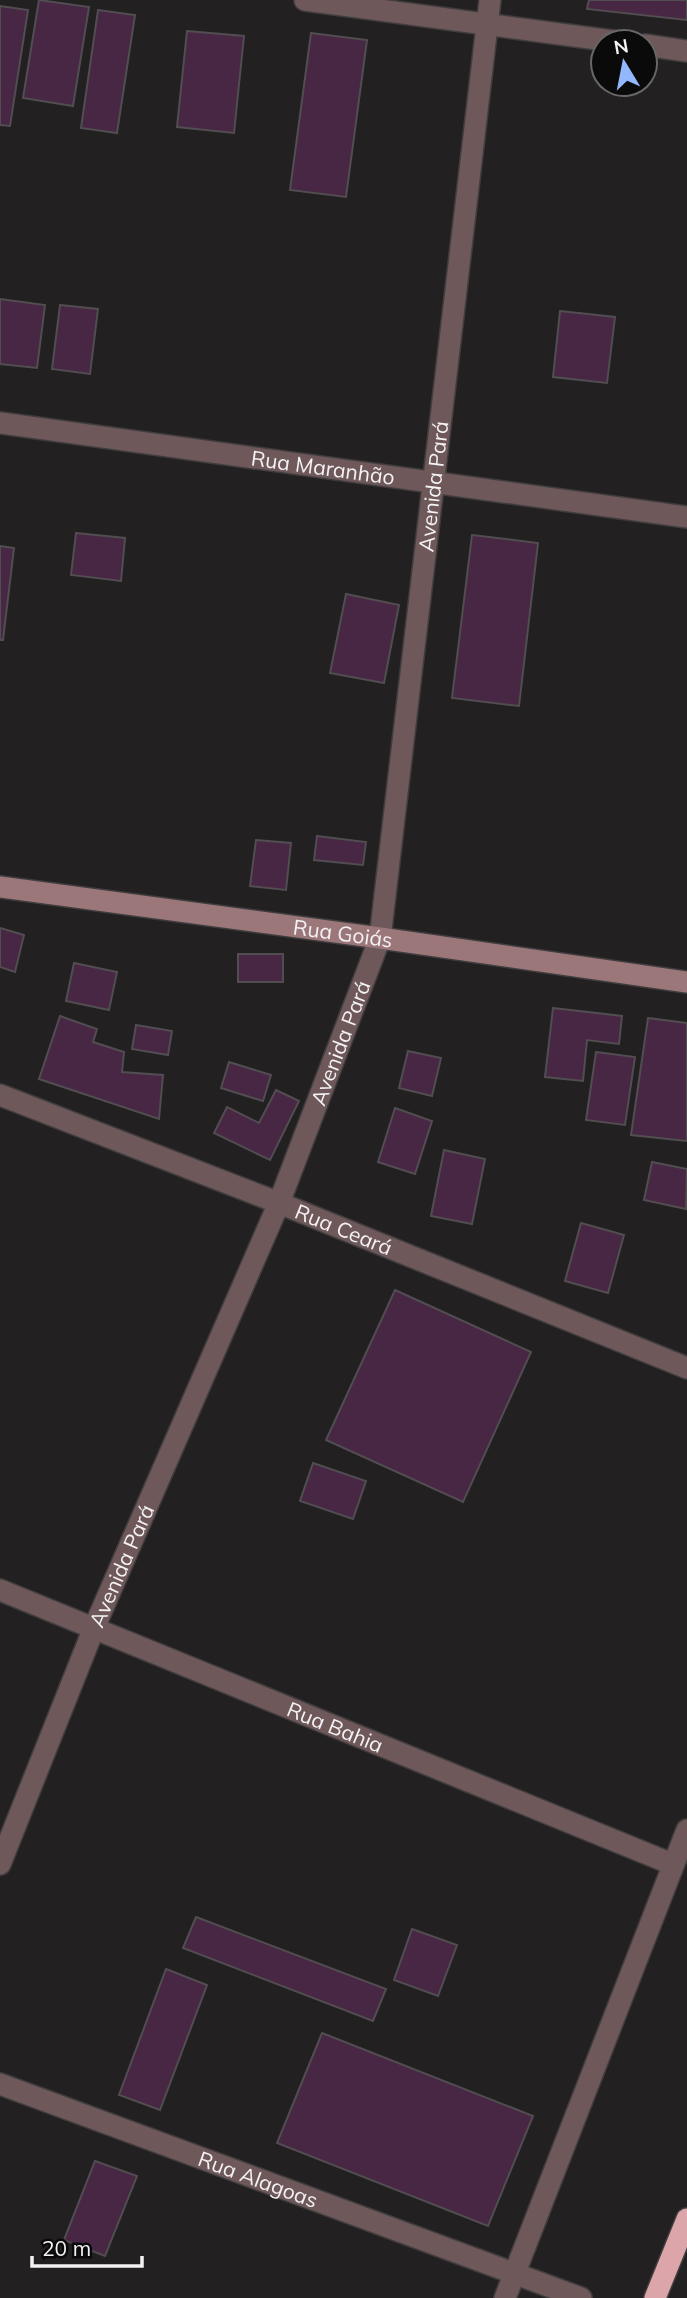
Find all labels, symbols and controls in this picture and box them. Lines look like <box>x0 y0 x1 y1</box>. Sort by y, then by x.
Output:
north arrow <box>589 28 659 98</box>
text: N <box>612 33 630 59</box>
street label: Avenida Pará <box>412 419 454 553</box>
street label: Rua Maranhão <box>250 445 396 490</box>
street label: Rua Goiás <box>292 913 394 953</box>
street label: Avenida Pará <box>305 977 376 1109</box>
street label: Rua Ceará <box>291 1198 396 1260</box>
street label: Avenida Pará <box>83 1500 159 1631</box>
street label: Rua Bahia <box>283 1695 387 1758</box>
street label: Rua Alagoas <box>195 2145 321 2213</box>
scale bar <box>32 2224 142 2268</box>
text: 20 m <box>42 2235 91 2261</box>

